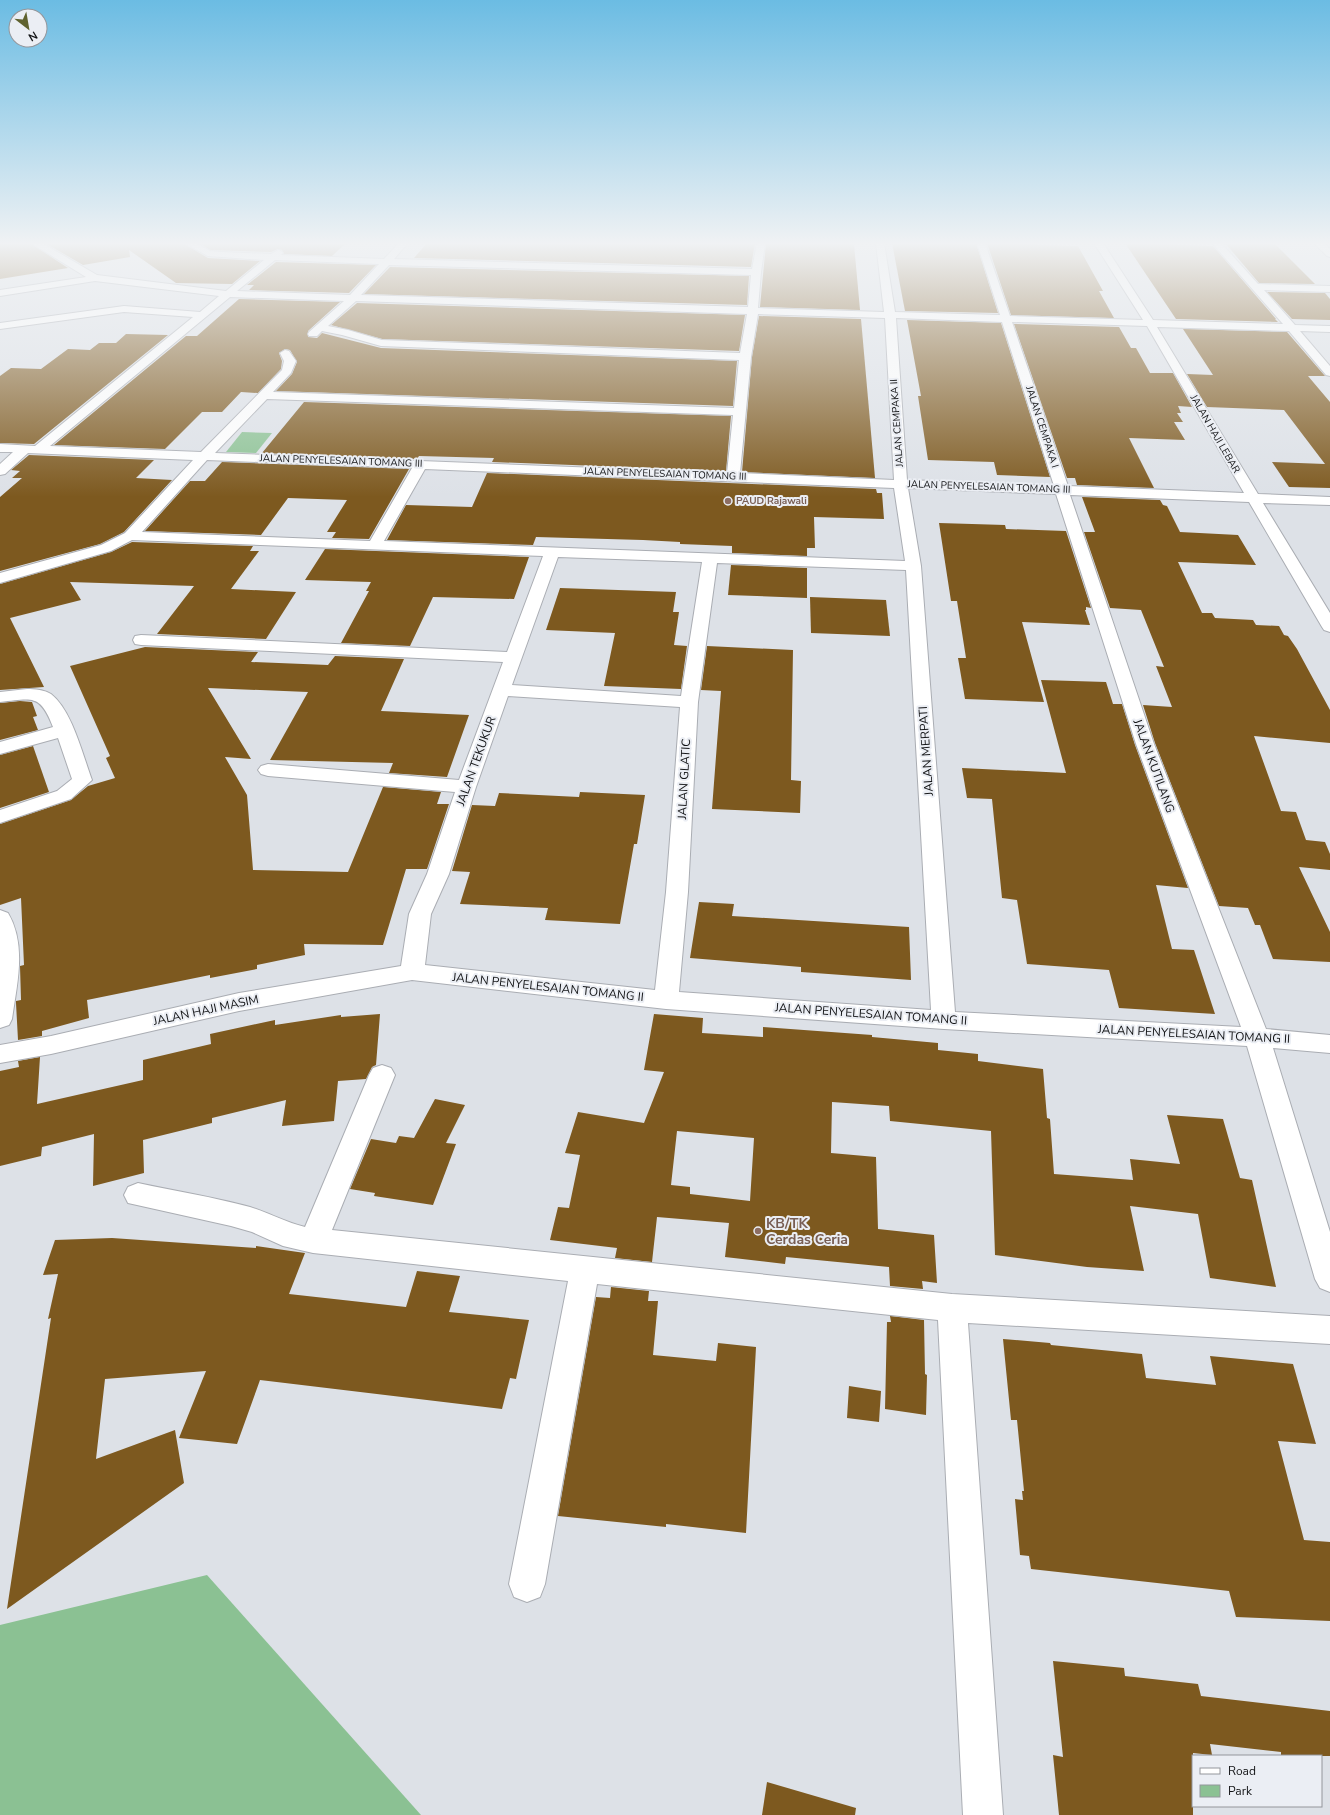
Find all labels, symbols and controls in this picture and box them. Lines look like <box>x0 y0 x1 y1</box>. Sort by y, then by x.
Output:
north arrow <box>8 8 48 48</box>
text: N <box>26 28 40 45</box>
street label: JALAN CEMPAKA II <box>887 379 907 468</box>
street label: JALAN CEMPAKA I <box>1022 383 1062 470</box>
street label: JALAN HAJI LEBAR <box>1186 391 1243 476</box>
street label: JALAN PENYELESAIAN TOMANG III <box>258 451 423 471</box>
street label: JALAN PENYELESAIAN TOMANG III <box>582 464 747 484</box>
street label: JALAN PENYELESAIAN TOMANG III <box>906 477 1071 497</box>
place label: PAUD Rajawali <box>736 494 807 508</box>
marker: PAUD Rajawali <box>723 496 733 506</box>
street label: JALAN MERPATI <box>915 706 937 797</box>
street label: JALAN TEKUKUR <box>452 714 500 809</box>
street label: JALAN KUTILANG <box>1129 716 1178 815</box>
street label: JALAN GLATIC <box>674 738 694 821</box>
street label: JALAN PENYELESAIAN TOMANG II <box>450 969 645 1005</box>
street label: JALAN HAJI MASIM <box>151 991 260 1029</box>
street label: JALAN PENYELESAIAN TOMANG II <box>773 999 968 1029</box>
street label: JALAN PENYELESAIAN TOMANG II <box>1096 1021 1291 1047</box>
place label: KB/TK Cerdas Ceria <box>766 1214 848 1249</box>
marker: KB/TK Cerdas Ceria <box>753 1226 763 1236</box>
legend <box>1192 1755 1322 1807</box>
text: Road <box>1228 1763 1256 1779</box>
text: Park <box>1228 1783 1253 1799</box>

